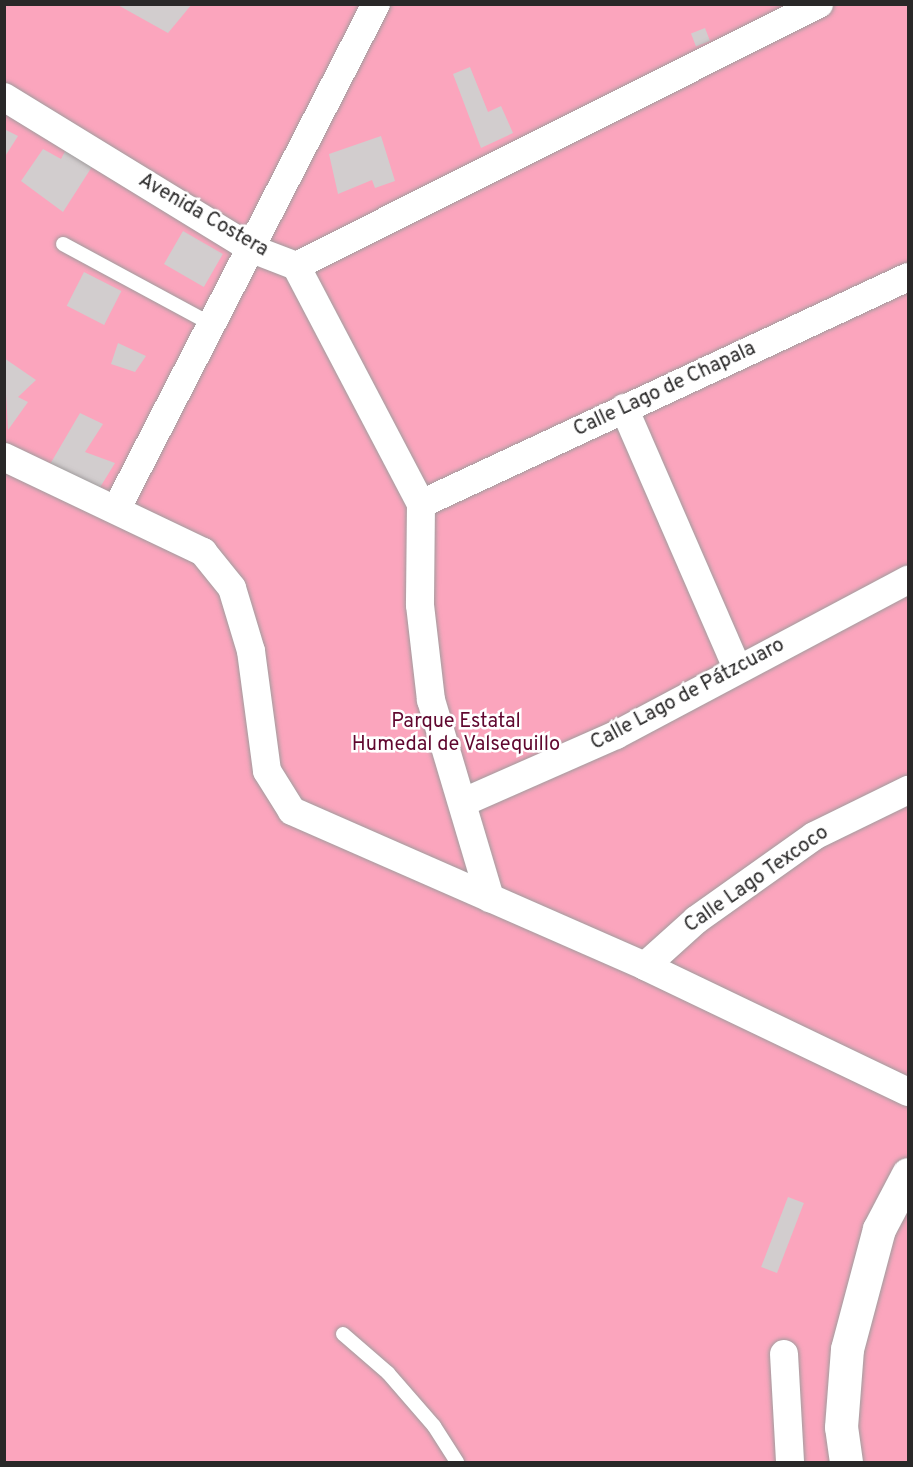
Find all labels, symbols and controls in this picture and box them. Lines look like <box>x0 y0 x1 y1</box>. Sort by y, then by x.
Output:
street label: Avenida Costera <box>134 169 272 263</box>
street label: Calle Lago de Chapala <box>570 337 760 443</box>
street label: Calle Lago de Pátzcuaro <box>587 634 789 756</box>
park label: Parque Estatal Humedal de Valsequillo <box>351 710 561 757</box>
street label: Calle Lago Texcoco <box>680 821 834 939</box>

